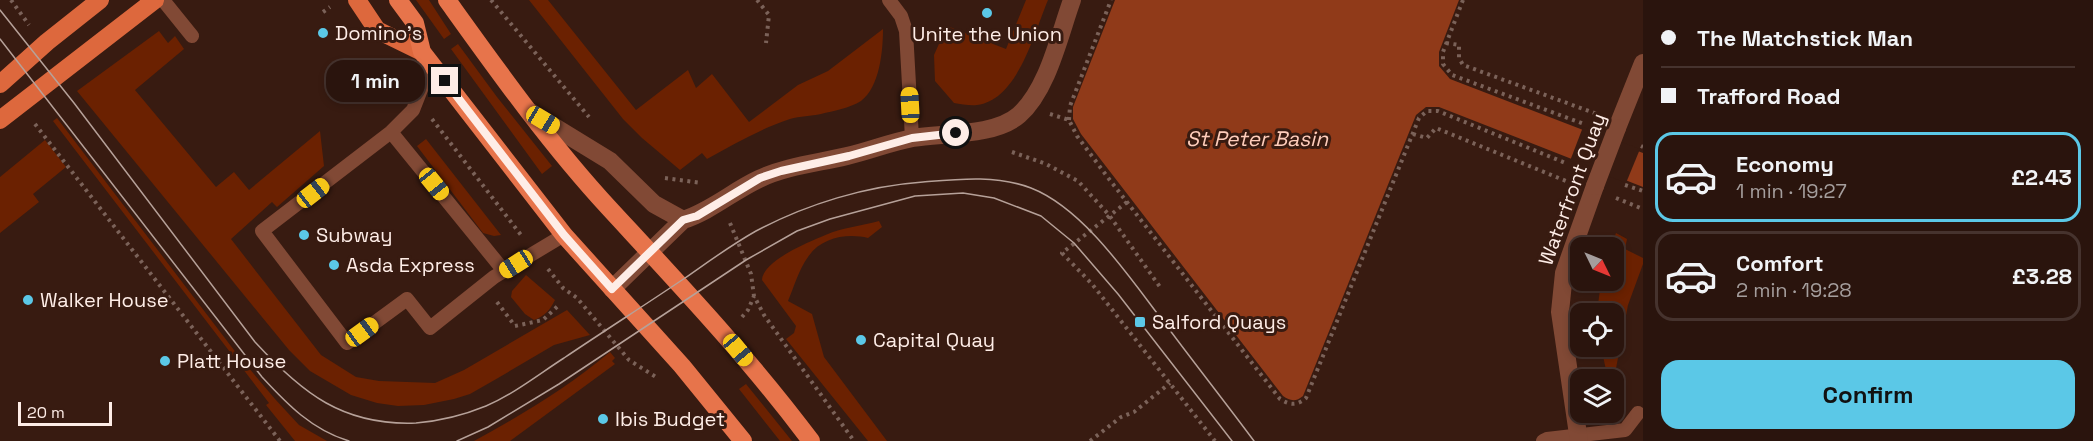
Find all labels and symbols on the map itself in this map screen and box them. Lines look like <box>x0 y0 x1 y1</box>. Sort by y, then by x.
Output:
marker: Unite the Union <box>980 6 994 20</box>
place label: Domino's <box>335 20 422 46</box>
place label: Unite the Union <box>912 21 1062 47</box>
marker: Domino's <box>316 26 330 40</box>
callout: 1 min <box>325 60 424 102</box>
route end <box>431 67 458 94</box>
car <box>900 87 920 123</box>
car <box>523 103 563 137</box>
street label: Waterfront Quay <box>1532 109 1612 269</box>
route start <box>942 119 969 146</box>
water label: St Peter Basin <box>1186 125 1329 152</box>
car <box>416 164 452 204</box>
car <box>293 175 333 211</box>
place label: Subway <box>316 222 393 248</box>
marker: Subway <box>297 228 311 242</box>
north arrow <box>1570 237 1624 291</box>
car <box>496 247 536 281</box>
place label: Asda Express <box>346 252 475 278</box>
marker: Asda Express <box>327 258 341 272</box>
place label: Walker House <box>40 287 169 313</box>
marker: Walker House <box>21 293 35 307</box>
place label: Salford Quays <box>1152 309 1286 335</box>
car <box>342 314 382 350</box>
marker: Salford Quays <box>1133 315 1147 329</box>
place label: Capital Quay <box>873 327 995 353</box>
car <box>720 330 756 370</box>
marker: Capital Quay <box>854 333 868 347</box>
place label: Platt House <box>177 348 286 374</box>
marker: Platt House <box>158 354 172 368</box>
scale bar <box>18 399 112 426</box>
place label: Ibis Budget <box>615 406 725 432</box>
marker: Ibis Budget <box>596 412 610 426</box>

